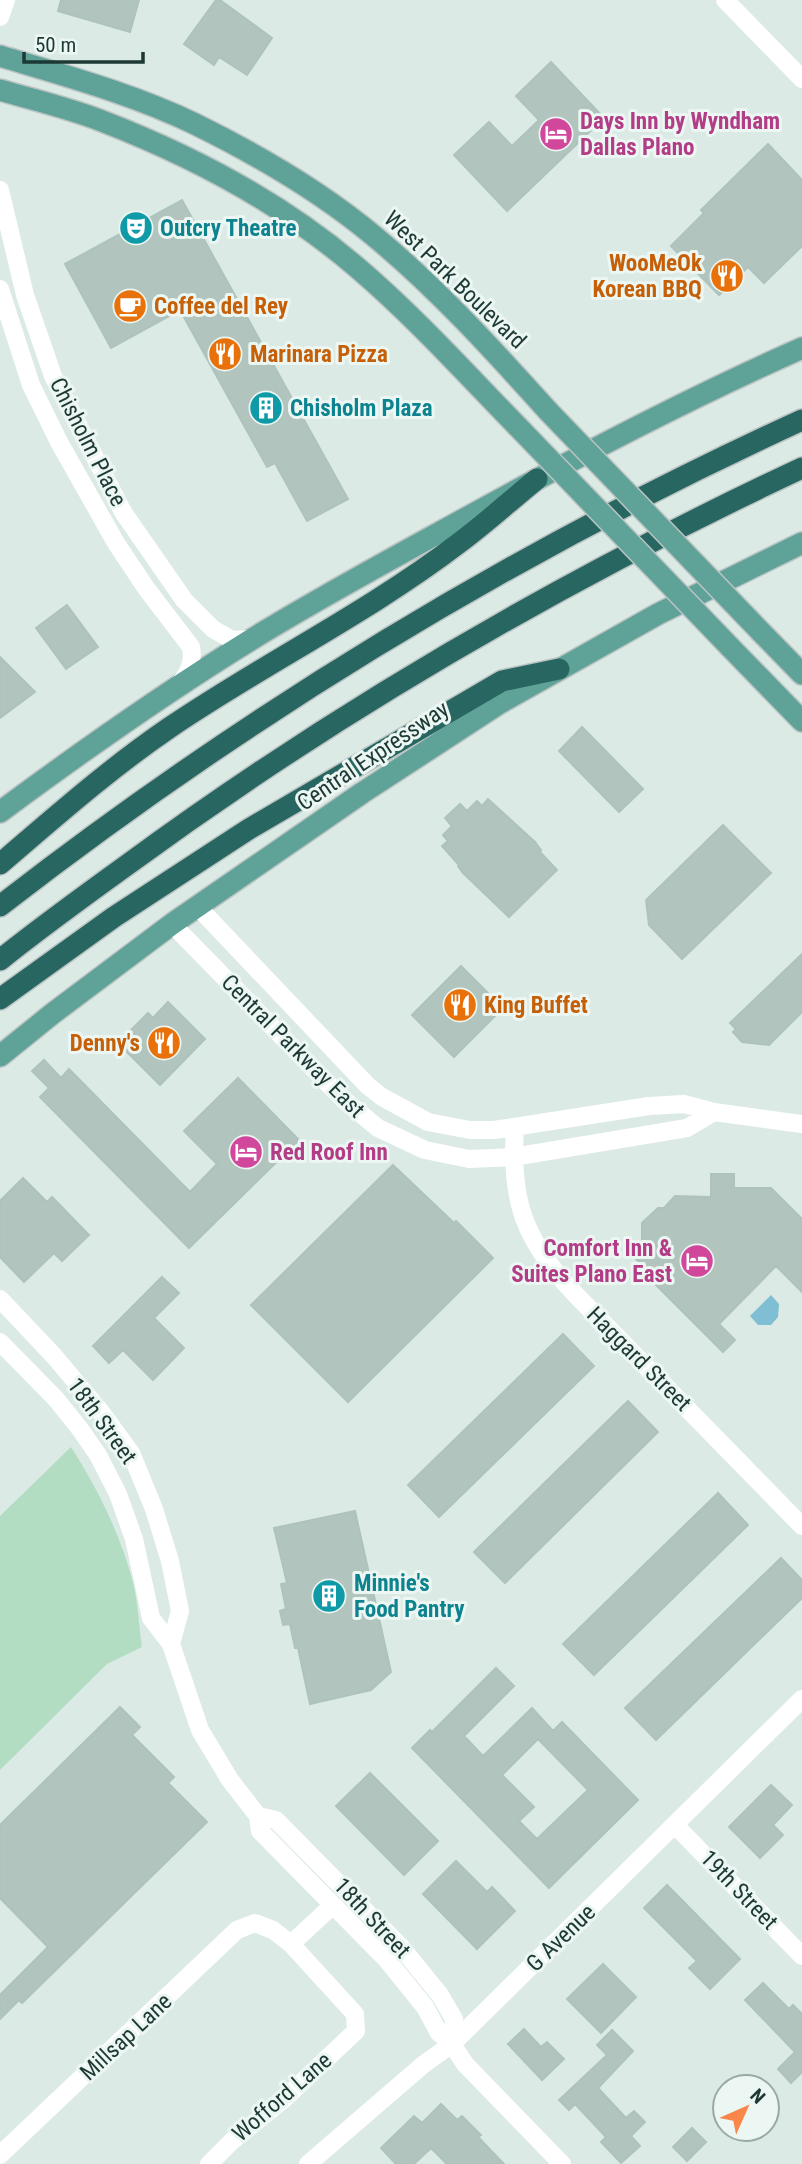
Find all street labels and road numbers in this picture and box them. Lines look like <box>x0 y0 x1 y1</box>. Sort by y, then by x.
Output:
street label: West Park Boulevard <box>378 205 532 355</box>
street label: Chisholm Place <box>44 373 132 511</box>
street label: Central Expressway <box>292 695 454 817</box>
street label: Central Parkway East <box>216 969 370 1123</box>
street label: Haggard Street <box>581 1301 697 1417</box>
street label: 18th Street <box>62 1373 142 1469</box>
street label: 19th Street <box>695 1845 783 1935</box>
street label: 18th Street <box>328 1872 416 1964</box>
street label: G Avenue <box>521 1899 601 1977</box>
street label: Millsap Lane <box>75 1988 177 2086</box>
street label: Wofford Lane <box>227 2047 337 2147</box>

